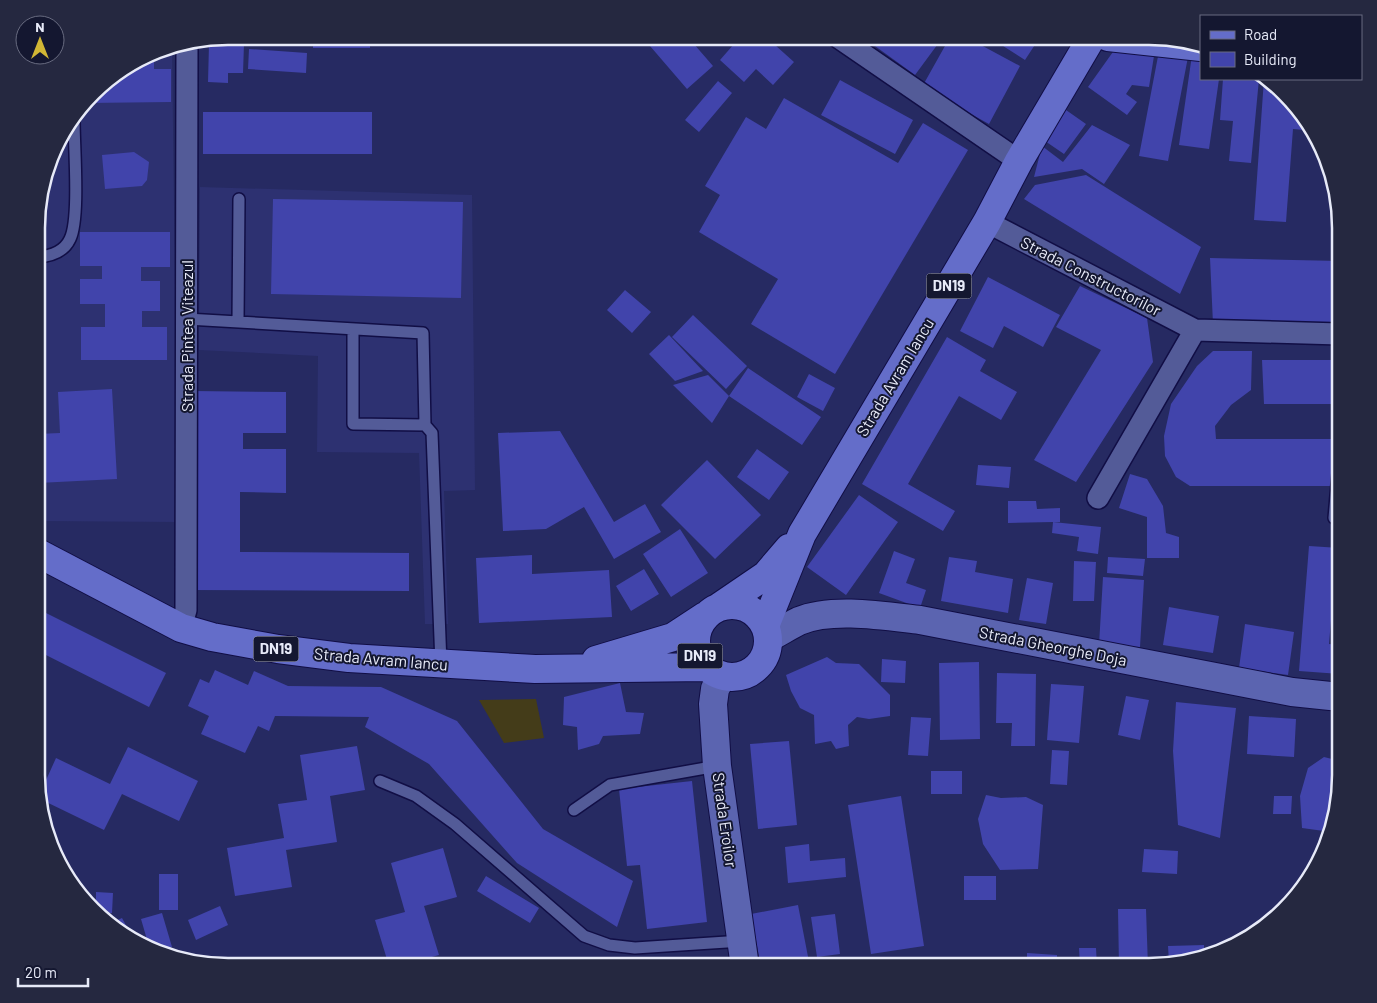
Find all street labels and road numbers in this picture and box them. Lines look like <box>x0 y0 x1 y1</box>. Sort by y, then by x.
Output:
street label: Strada Constructorilor <box>1018 232 1165 319</box>
street label: Strada Pintea Viteazul <box>177 260 196 412</box>
road number: DN19 <box>926 274 972 298</box>
street label: Strada Avram Iancu <box>852 314 937 439</box>
street label: Strada Gheorghe Doja <box>978 622 1129 669</box>
road number: DN19 <box>254 636 298 662</box>
street label: Strada Avram Iancu <box>313 643 449 674</box>
road number: DN19 <box>678 644 722 668</box>
street label: Strada Eroilor <box>709 771 742 869</box>

